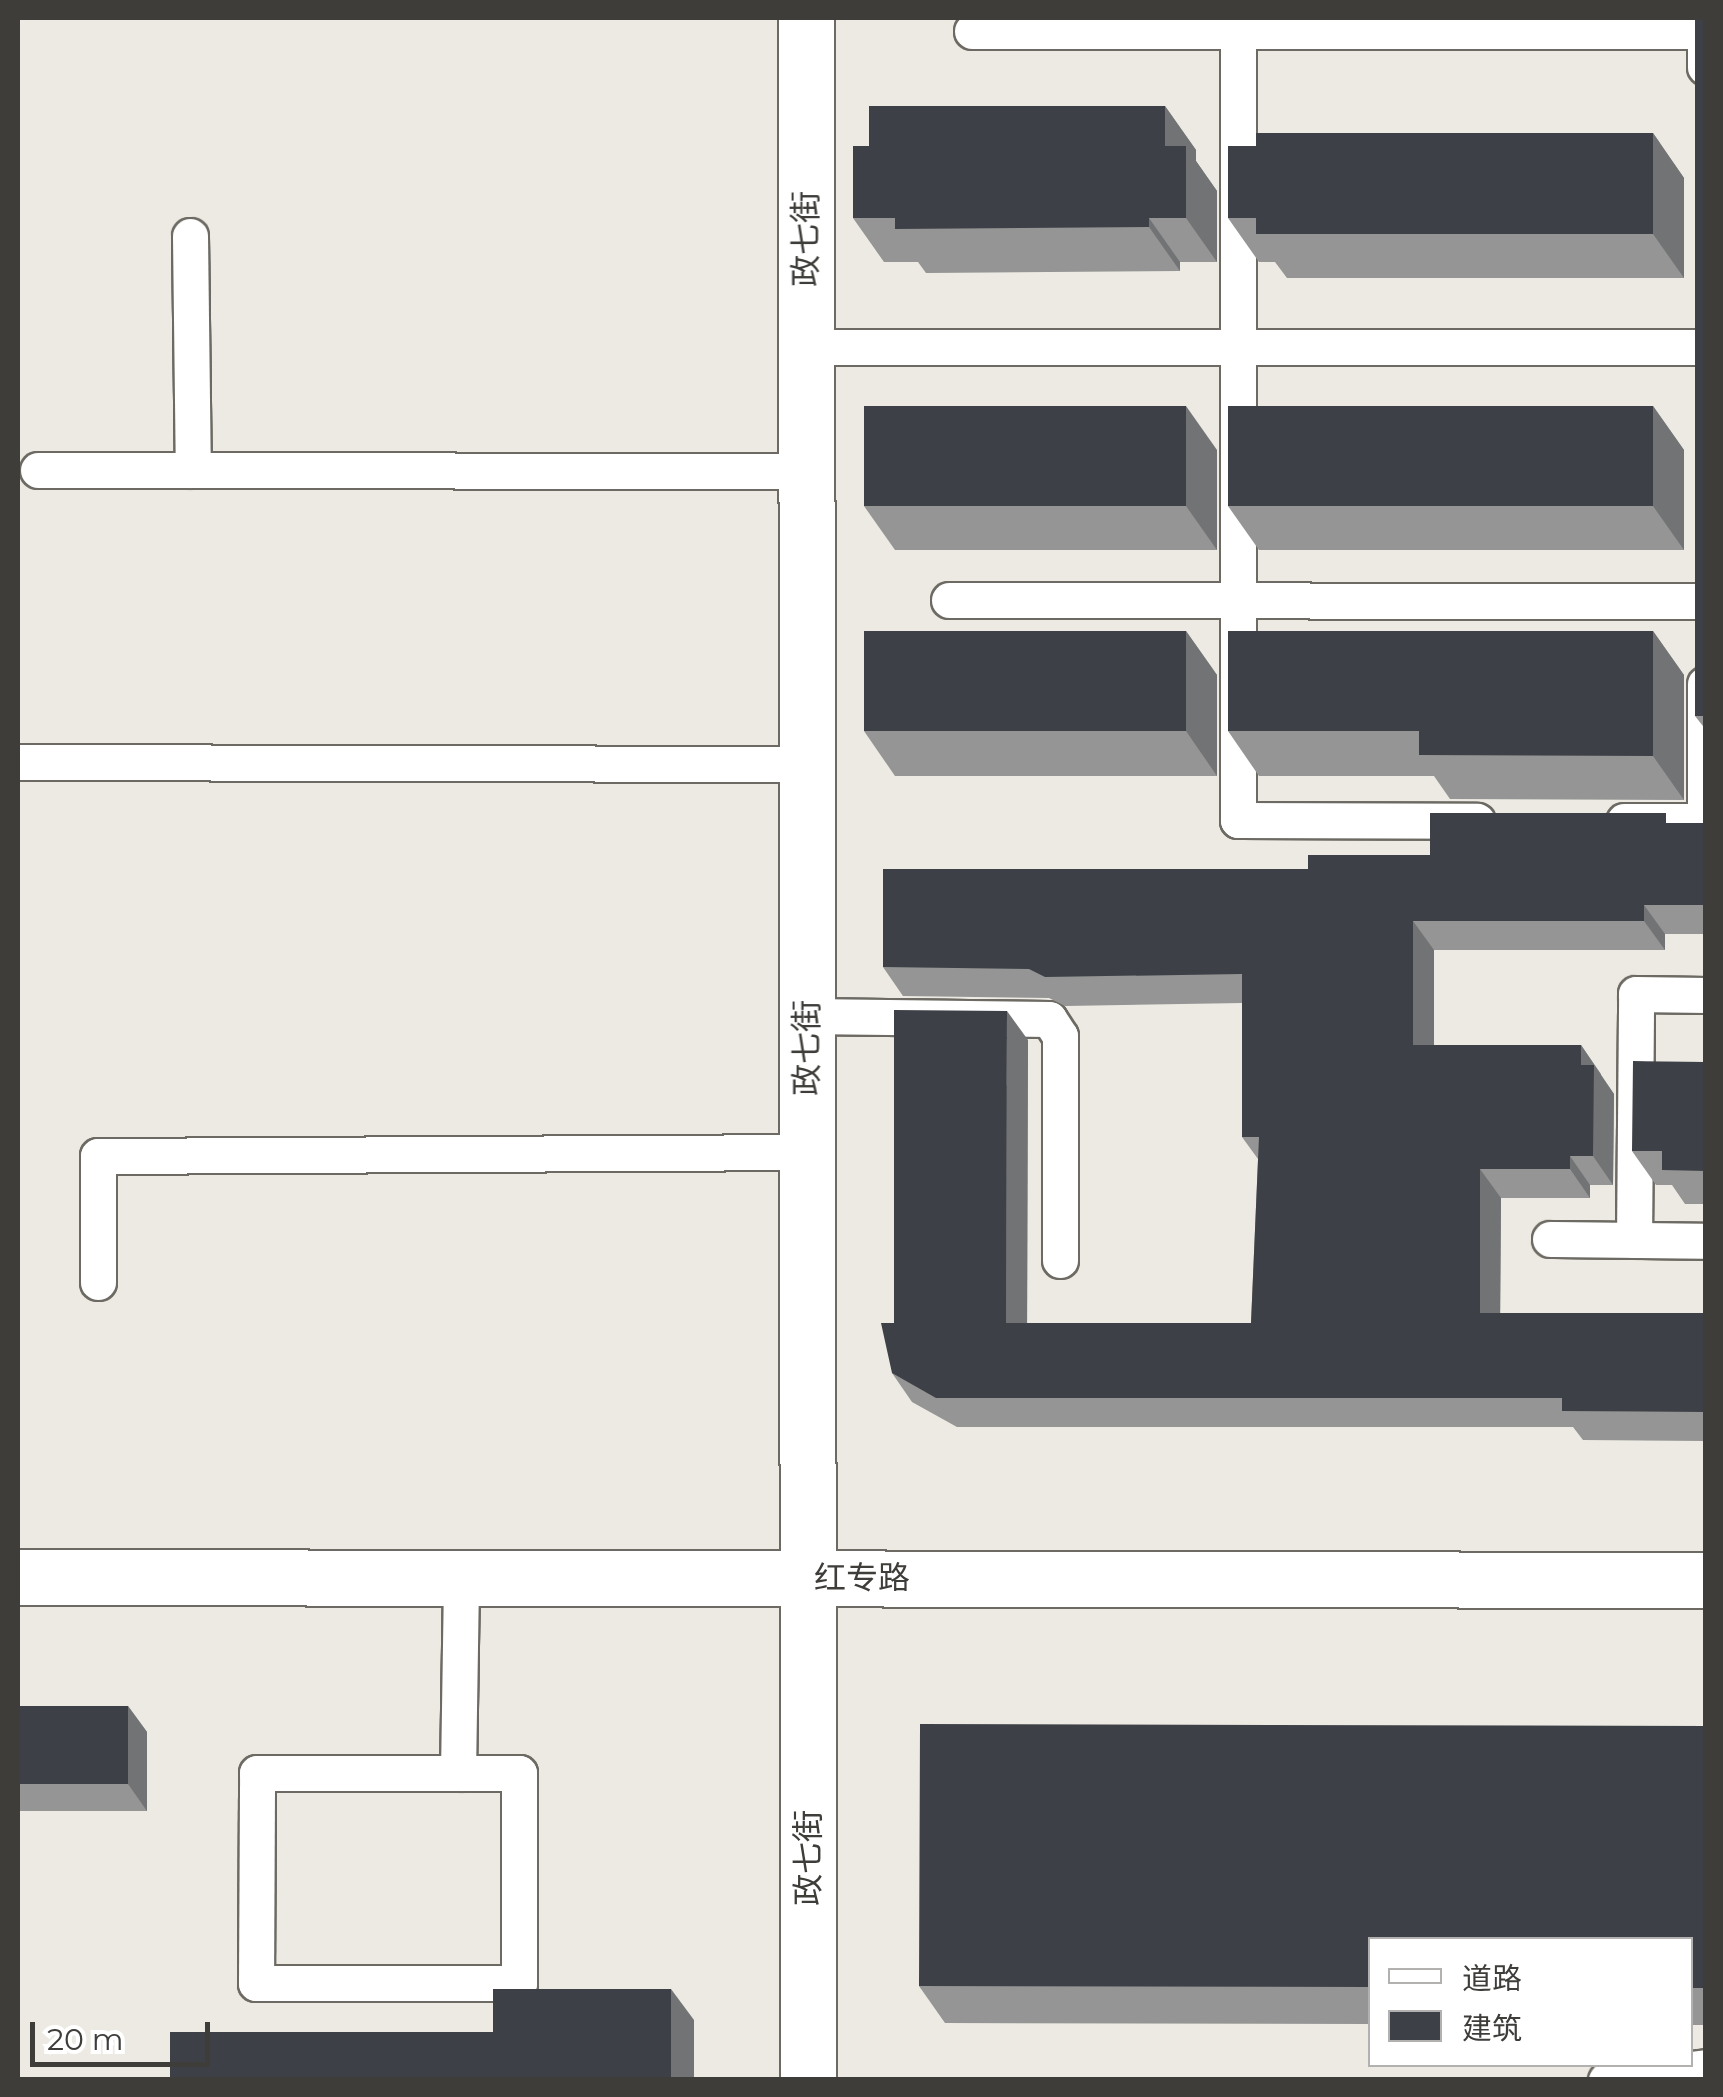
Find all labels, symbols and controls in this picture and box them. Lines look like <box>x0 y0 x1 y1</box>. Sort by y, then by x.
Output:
street label: 政七街 <box>787 191 825 287</box>
street label: 政七街 <box>788 1000 826 1096</box>
street label: 红专路 <box>814 1559 910 1597</box>
street label: 政七街 <box>789 1810 827 1906</box>
legend <box>1368 1937 1693 2067</box>
text: 道路 <box>1462 1960 1522 1997</box>
scale bar <box>35 2002 215 2064</box>
text: 建筑 <box>1462 2010 1522 2047</box>
text: 20 m <box>47 2021 124 2058</box>

